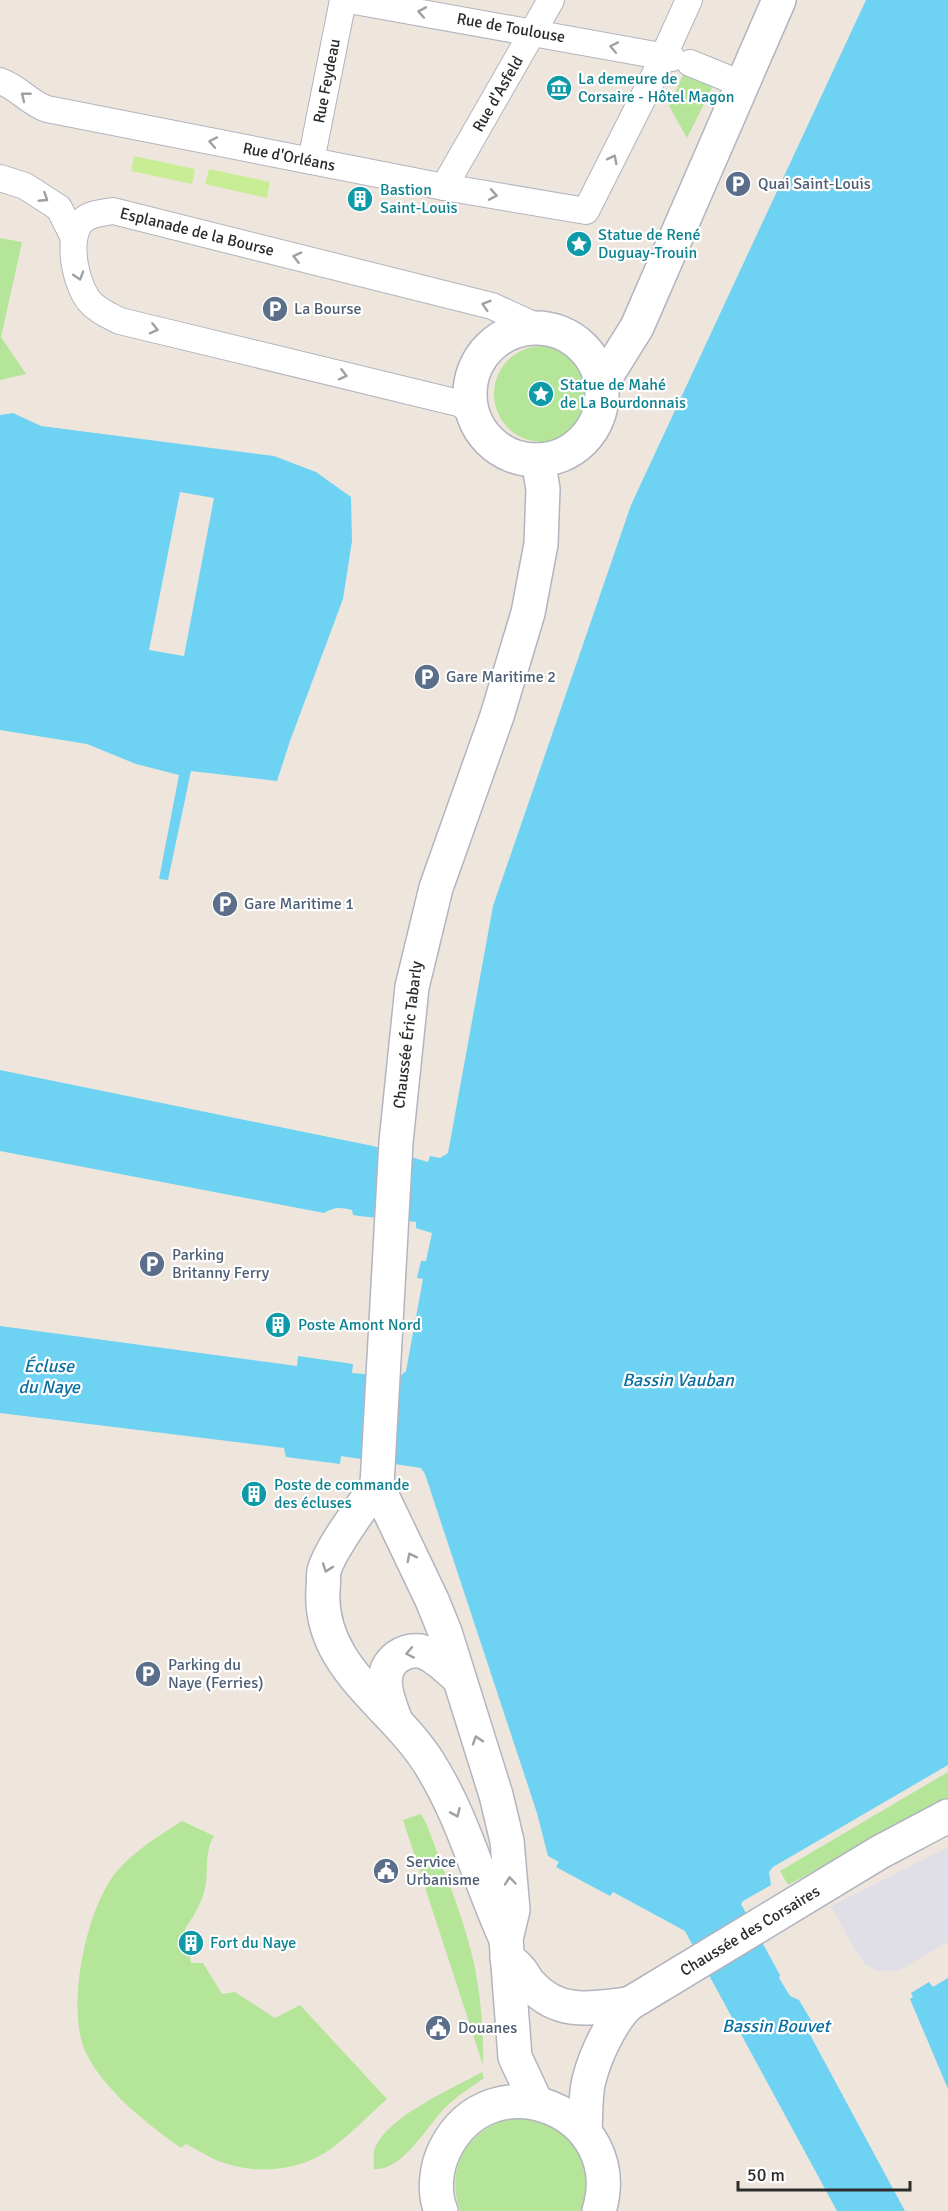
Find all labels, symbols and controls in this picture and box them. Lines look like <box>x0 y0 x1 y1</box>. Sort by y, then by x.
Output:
one-way arrow <box>418 7 427 19</box>
street label: Rue de Toulouse <box>455 9 567 47</box>
street label: Rue Feydeau <box>309 37 345 125</box>
one-way arrow <box>610 41 620 54</box>
street label: Rue d'Asfeld <box>468 52 528 136</box>
place label: La demeure de Corsaire - Hôtel Magon <box>578 69 735 107</box>
museum icon: La demeure de Corsaire - Hôtel Magon <box>544 73 574 103</box>
one-way arrow <box>21 92 32 103</box>
one-way arrow <box>208 136 218 149</box>
street label: Rue d'Orléans <box>241 138 337 176</box>
one-way arrow <box>605 154 617 165</box>
parking icon: Quai Saint-Louis <box>723 169 753 199</box>
place label: Quai Saint-Louis <box>758 174 871 194</box>
place label: Bastion Saint-Louis <box>380 180 458 218</box>
building icon: Bastion Saint-Louis <box>345 184 375 214</box>
one-way arrow <box>488 188 498 201</box>
one-way arrow <box>37 191 48 202</box>
street label: Esplanade de la Bourse <box>118 203 276 261</box>
place label: Statue de René Duguay-Trouin <box>598 225 700 263</box>
place icon: Statue de René Duguay-Trouin <box>564 229 594 259</box>
one-way arrow <box>293 252 303 264</box>
one-way arrow <box>72 270 84 281</box>
parking icon: La Bourse <box>260 294 290 324</box>
place label: La Bourse <box>294 299 361 319</box>
one-way arrow <box>481 300 492 312</box>
one-way arrow <box>148 322 158 335</box>
one-way arrow <box>338 367 348 380</box>
place label: Statue de Mahé de La Bourdonnais <box>560 375 686 413</box>
place icon: Statue de Mahé de La Bourdonnais <box>526 379 556 409</box>
parking icon: Gare Maritime 2 <box>412 662 442 692</box>
place label: Gare Maritime 2 <box>446 667 556 687</box>
parking icon: Gare Maritime 1 <box>210 889 240 919</box>
place label: Gare Maritime 1 <box>244 894 354 914</box>
street label: Chaussée Éric Tabarly <box>389 960 427 1110</box>
place label: Parking Britanny Ferry <box>172 1245 270 1283</box>
parking icon: Parking Britanny Ferry <box>137 1249 167 1279</box>
building icon: Poste Amont Nord <box>263 1310 293 1340</box>
place label: Poste Amont Nord <box>298 1315 421 1335</box>
water label: Écluse du Naye <box>18 1355 81 1398</box>
water label: Bassin Vauban <box>622 1369 735 1391</box>
place label: Poste de commande des écluses <box>274 1475 410 1513</box>
building icon: Poste de commande des écluses <box>239 1479 269 1509</box>
one-way arrow <box>406 1552 418 1563</box>
one-way arrow <box>322 1562 335 1573</box>
one-way arrow <box>405 1646 415 1659</box>
place label: Parking du Naye (Ferries) <box>168 1655 264 1693</box>
parking icon: Parking du Naye (Ferries) <box>133 1659 163 1689</box>
one-way arrow <box>472 1735 485 1746</box>
one-way arrow <box>449 1807 461 1818</box>
place label: Service Urbanisme <box>406 1852 480 1890</box>
public building icon: Service Urbanisme <box>371 1856 401 1886</box>
one-way arrow <box>504 1877 517 1886</box>
street label: Chaussée des Corsaires <box>676 1881 824 1981</box>
building icon: Fort du Naye <box>176 1928 206 1958</box>
place label: Fort du Naye <box>210 1933 296 1953</box>
public building icon: Douanes <box>423 2013 453 2043</box>
water label: Bassin Bouvet <box>722 2015 833 2037</box>
place label: Douanes <box>458 2018 517 2038</box>
scale bar <box>738 2154 910 2192</box>
text: 50 m <box>747 2164 785 2186</box>

